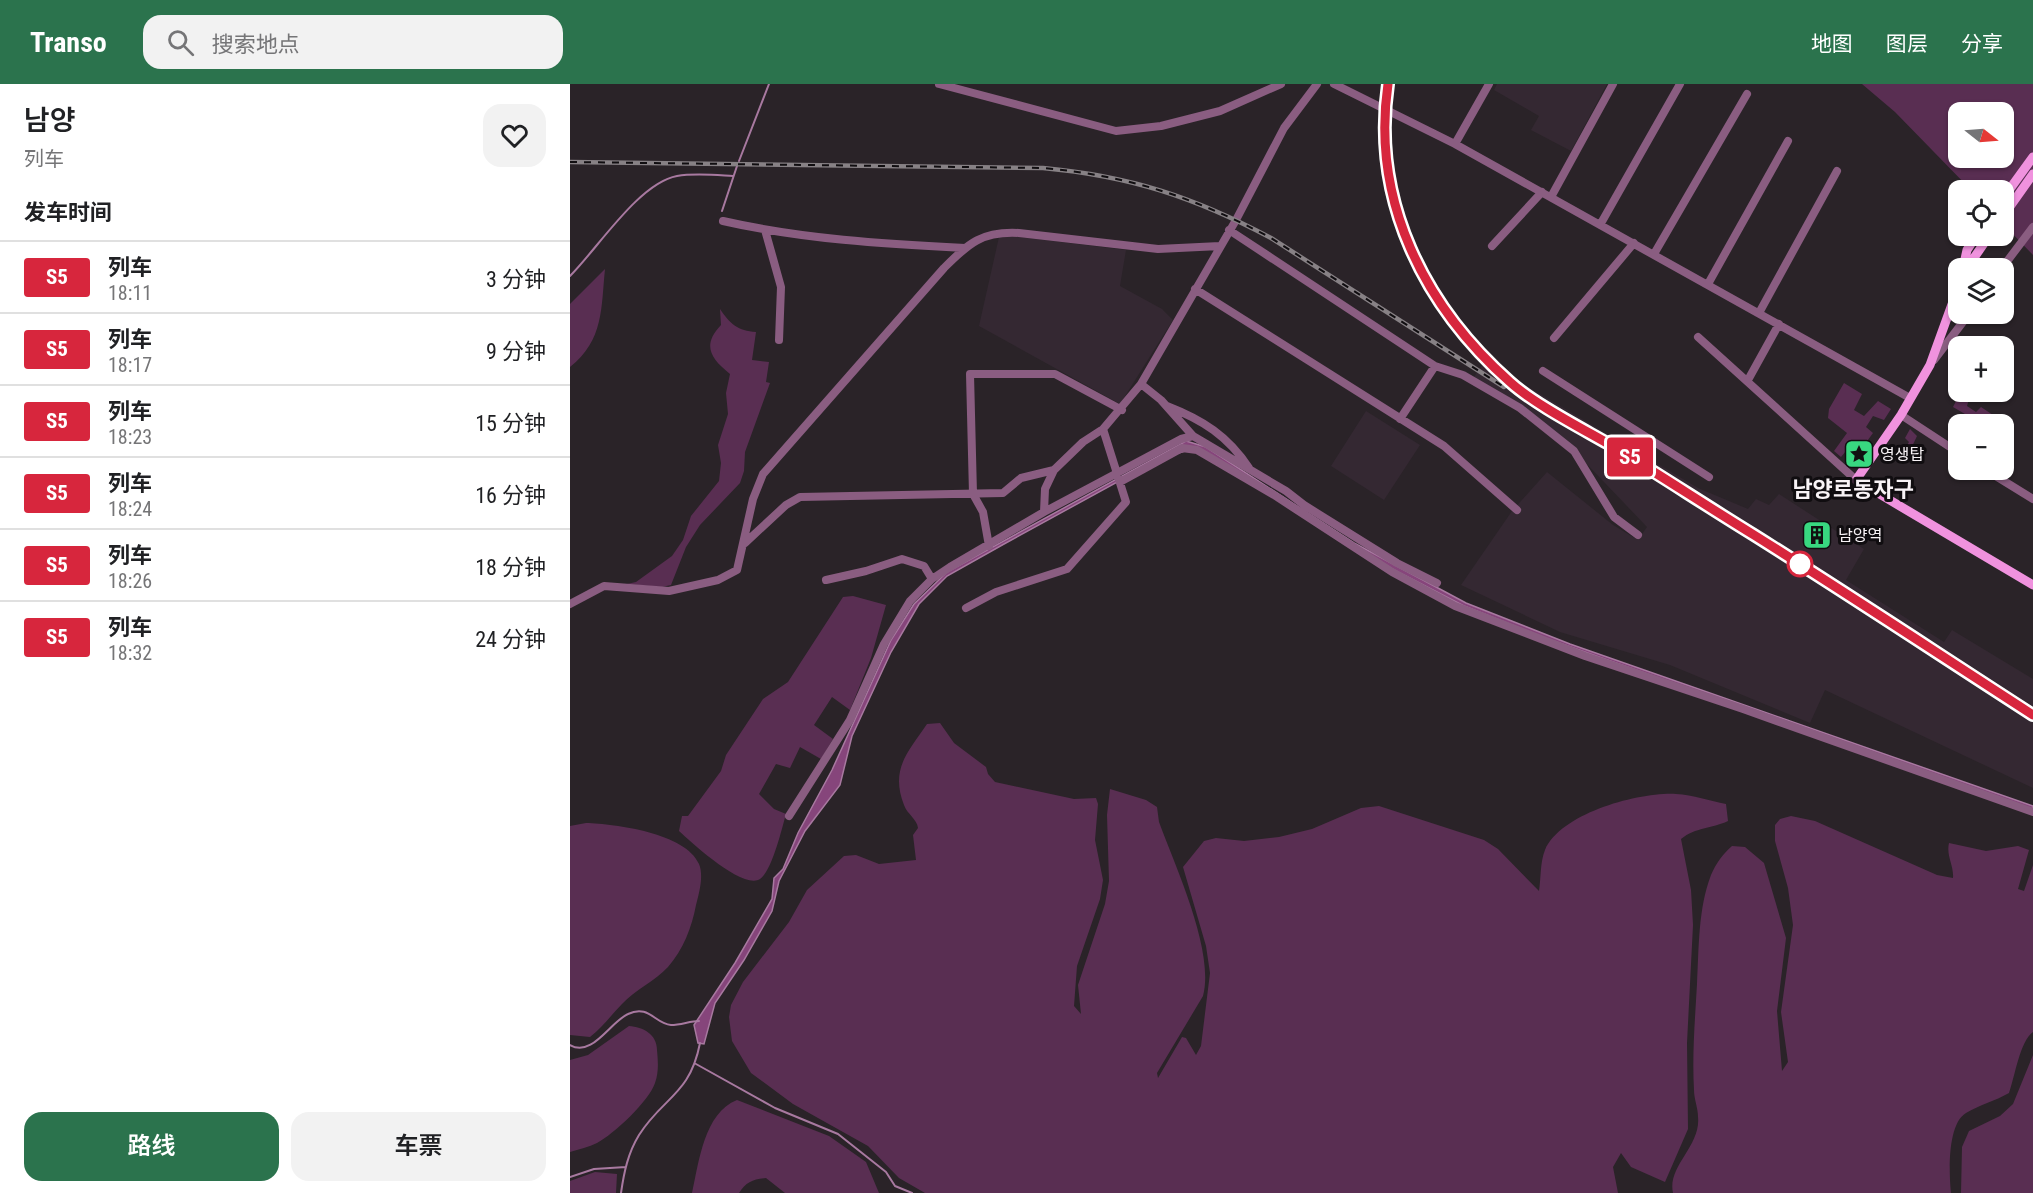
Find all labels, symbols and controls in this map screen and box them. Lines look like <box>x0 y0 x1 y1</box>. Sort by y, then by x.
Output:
search box <box>143 15 563 69</box>
text: Transo <box>30 26 107 59</box>
icon: search <box>164 26 197 59</box>
text: 搜索地点 <box>212 32 300 57</box>
text: 地图 <box>1811 32 1853 56</box>
text: 图层 <box>1886 32 1928 56</box>
text: 分享 <box>1961 32 2003 56</box>
north arrow <box>1948 102 2014 168</box>
map controls <box>1948 102 2014 480</box>
text: 남양 <box>24 104 76 137</box>
button: heart <box>483 104 546 167</box>
text: 列车 <box>24 147 64 171</box>
button: locate <box>1948 180 2014 246</box>
text: 发车时间 <box>24 200 112 225</box>
text: 列车 <box>108 255 152 280</box>
button: layers <box>1948 258 2014 324</box>
text: S5 <box>46 265 68 289</box>
text: 3 分钟 <box>486 267 546 292</box>
text: 18:11 <box>108 281 152 305</box>
text: 列车 <box>108 327 152 352</box>
button: + <box>1948 336 2014 402</box>
text: S5 <box>46 337 68 361</box>
text: 9 分钟 <box>486 339 546 364</box>
text: 18:17 <box>108 353 152 377</box>
text: 列车 <box>108 399 152 424</box>
text: S5 <box>46 409 68 433</box>
text: 15 分钟 <box>475 411 546 436</box>
button: − <box>1948 414 2014 480</box>
text: 18:23 <box>108 425 152 449</box>
line badge: S5 <box>1603 438 1657 476</box>
place icon: 영생탑 <box>1843 438 1875 470</box>
text: S5 <box>1619 445 1641 469</box>
place label: 영생탑 <box>1880 445 1924 464</box>
text: 列车 <box>108 471 152 496</box>
district label: 남양로동자구 <box>1792 477 1914 502</box>
text: S5 <box>46 481 68 505</box>
text: 16 分钟 <box>475 483 546 508</box>
text: 18:24 <box>108 497 152 521</box>
building icon: 남양역 <box>1801 519 1833 551</box>
place label: 남양역 <box>1838 526 1882 545</box>
text: 列车 <box>108 543 152 568</box>
unlabelled marker <box>1787 551 1813 577</box>
text: S5 <box>46 553 68 577</box>
text: 18 分钟 <box>475 555 546 580</box>
text: 18:26 <box>108 569 152 593</box>
text: 列车 <box>108 615 152 640</box>
text: S5 <box>46 625 68 649</box>
text: 24 分钟 <box>475 627 546 652</box>
text: 18:32 <box>108 641 152 665</box>
button: 路线 <box>24 1112 279 1181</box>
button: 车票 <box>291 1112 546 1181</box>

